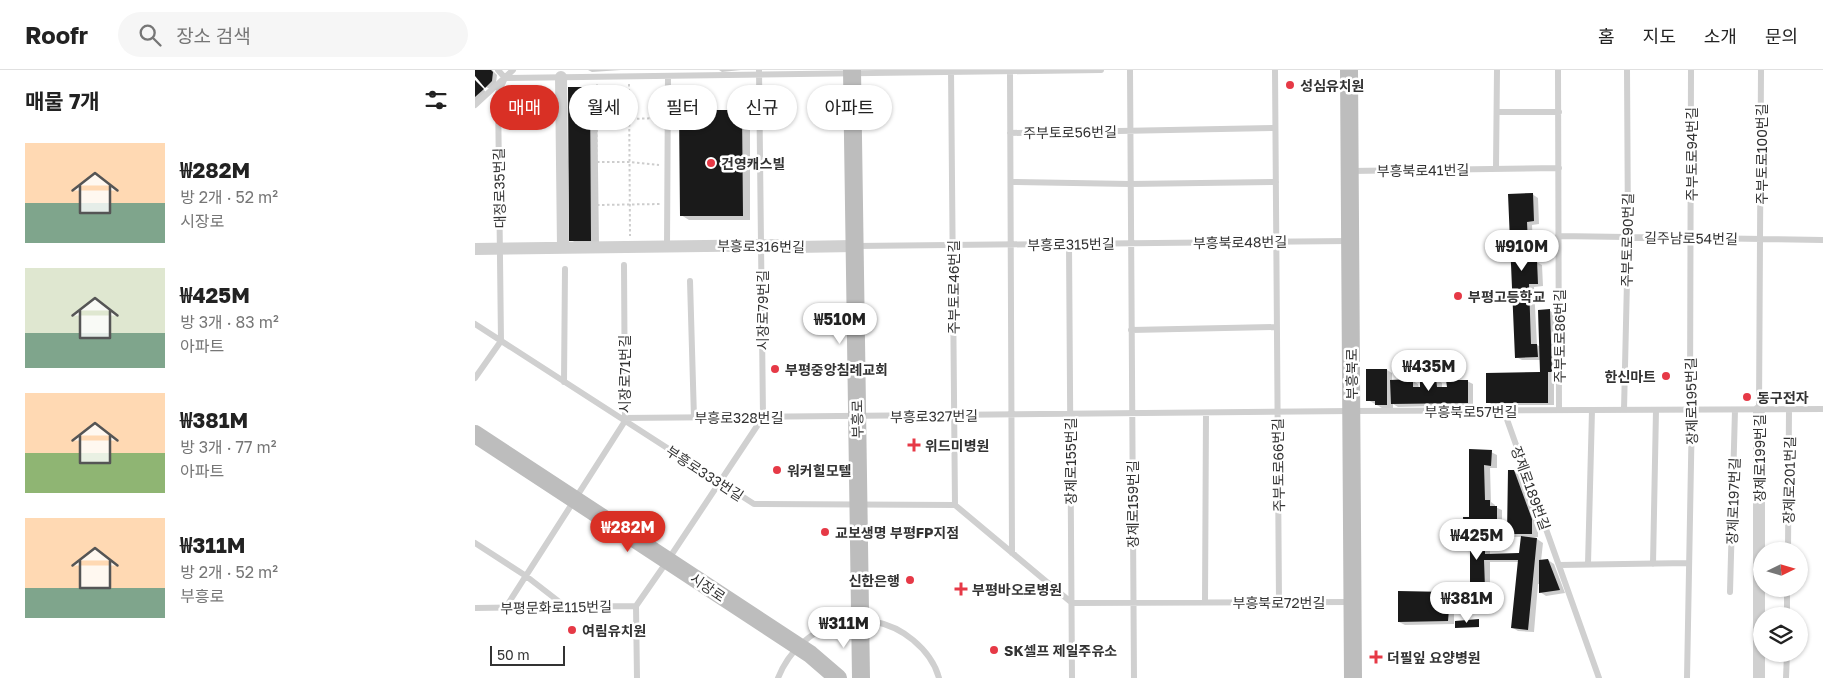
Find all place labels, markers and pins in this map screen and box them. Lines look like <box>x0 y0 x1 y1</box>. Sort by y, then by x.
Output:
place label: 성심유치원 <box>1300 77 1364 94</box>
marker: 성심유치원 <box>1284 79 1296 91</box>
place label: 건영캐스빌 <box>721 155 785 172</box>
marker: 건영캐스빌 <box>705 157 717 169</box>
pin: ₩910M <box>1487 230 1557 272</box>
place label: 부평고등학교 <box>1468 288 1545 305</box>
marker: 부평고등학교 <box>1452 290 1464 302</box>
pin: ₩510M <box>805 302 875 345</box>
pin: ₩435M <box>1394 350 1464 392</box>
place label: 부평중앙침례교회 <box>785 361 888 378</box>
marker: 부평중앙침례교회 <box>769 363 781 375</box>
place label: 한신마트 <box>1604 368 1656 385</box>
marker: 한신마트 <box>1660 370 1672 382</box>
place label: 동구전자 <box>1757 389 1809 406</box>
marker: 동구전자 <box>1741 391 1753 403</box>
place label: 위드미병원 <box>925 437 989 454</box>
marker: 위드미병원 <box>907 438 921 452</box>
place label: 워커힐모텔 <box>787 462 852 479</box>
marker: 워커힐모텔 <box>771 464 783 476</box>
pin: ₩282M <box>593 510 663 553</box>
pin: ₩425M <box>1442 518 1512 561</box>
place label: 교보생명 부평FP지점 <box>835 524 959 541</box>
marker: 교보생명 부평FP지점 <box>819 526 831 538</box>
place label: 신한은행 <box>848 572 900 589</box>
marker: 신한은행 <box>904 574 916 586</box>
place label: 부평바오로병원 <box>972 581 1062 598</box>
marker: 부평바오로병원 <box>954 582 968 596</box>
pin: ₩381M <box>1432 582 1502 624</box>
pin: ₩311M <box>809 606 879 649</box>
place label: 여림유치원 <box>582 622 646 639</box>
marker: 여림유치원 <box>566 624 578 636</box>
place label: SK셀프 제일주유소 <box>1004 642 1117 659</box>
marker: SK셀프 제일주유소 <box>988 644 1000 656</box>
place label: 더필잎 요양병원 <box>1387 649 1481 666</box>
marker: 더필잎 요양병원 <box>1369 650 1383 664</box>

